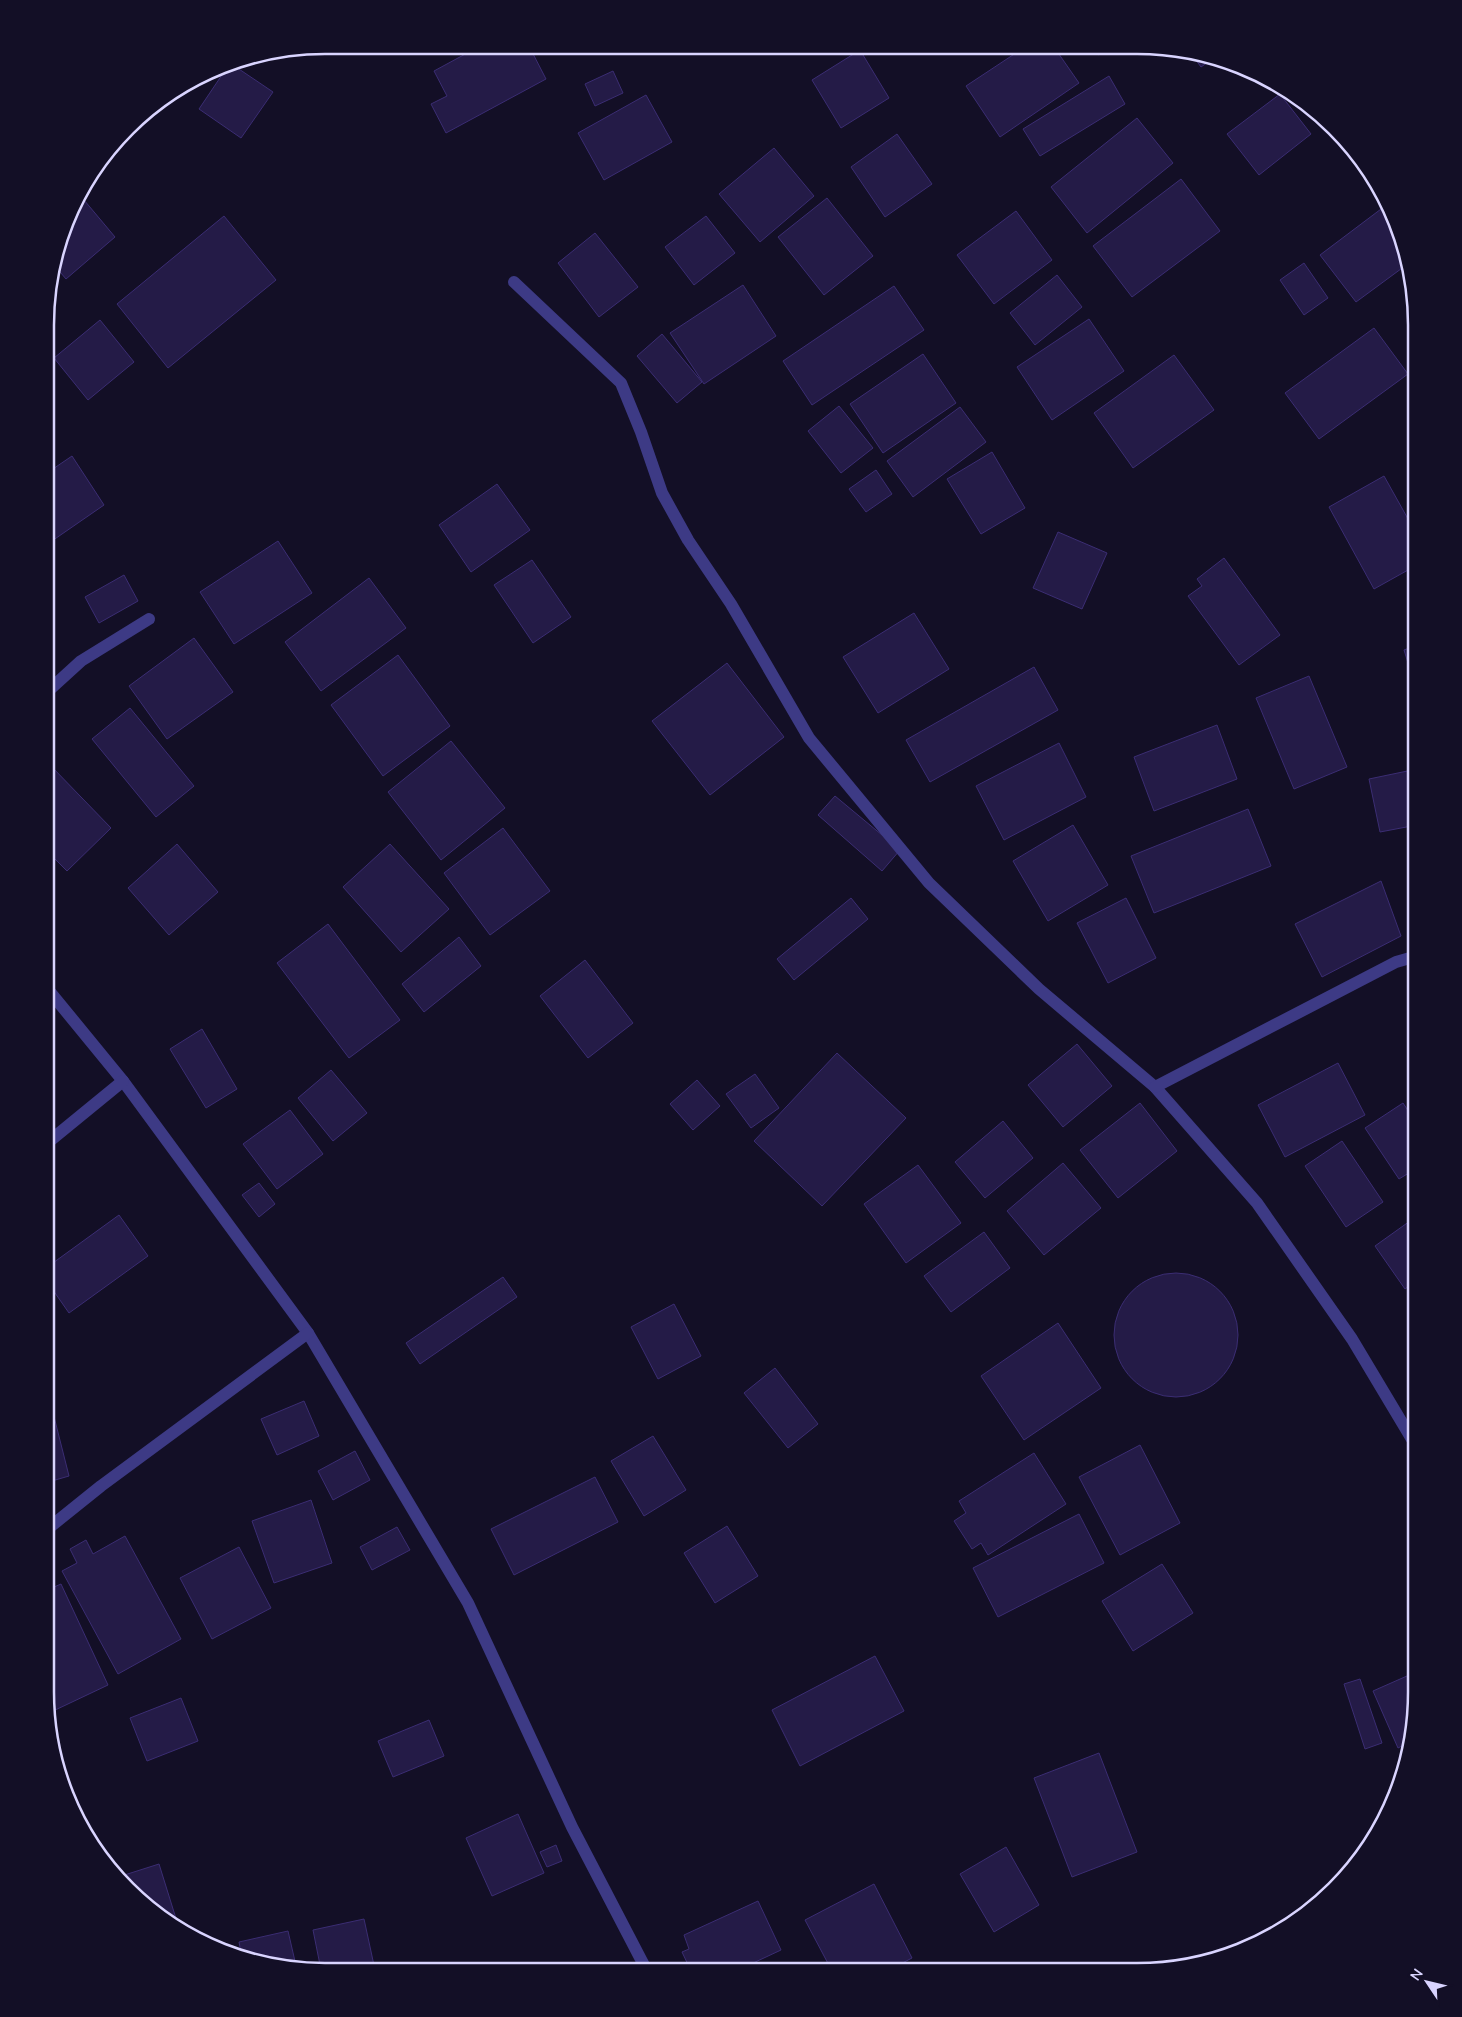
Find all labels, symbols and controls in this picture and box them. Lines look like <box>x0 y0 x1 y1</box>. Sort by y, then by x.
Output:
north arrow <box>1402 1957 1452 2007</box>
text: N <box>1406 1965 1427 1984</box>

